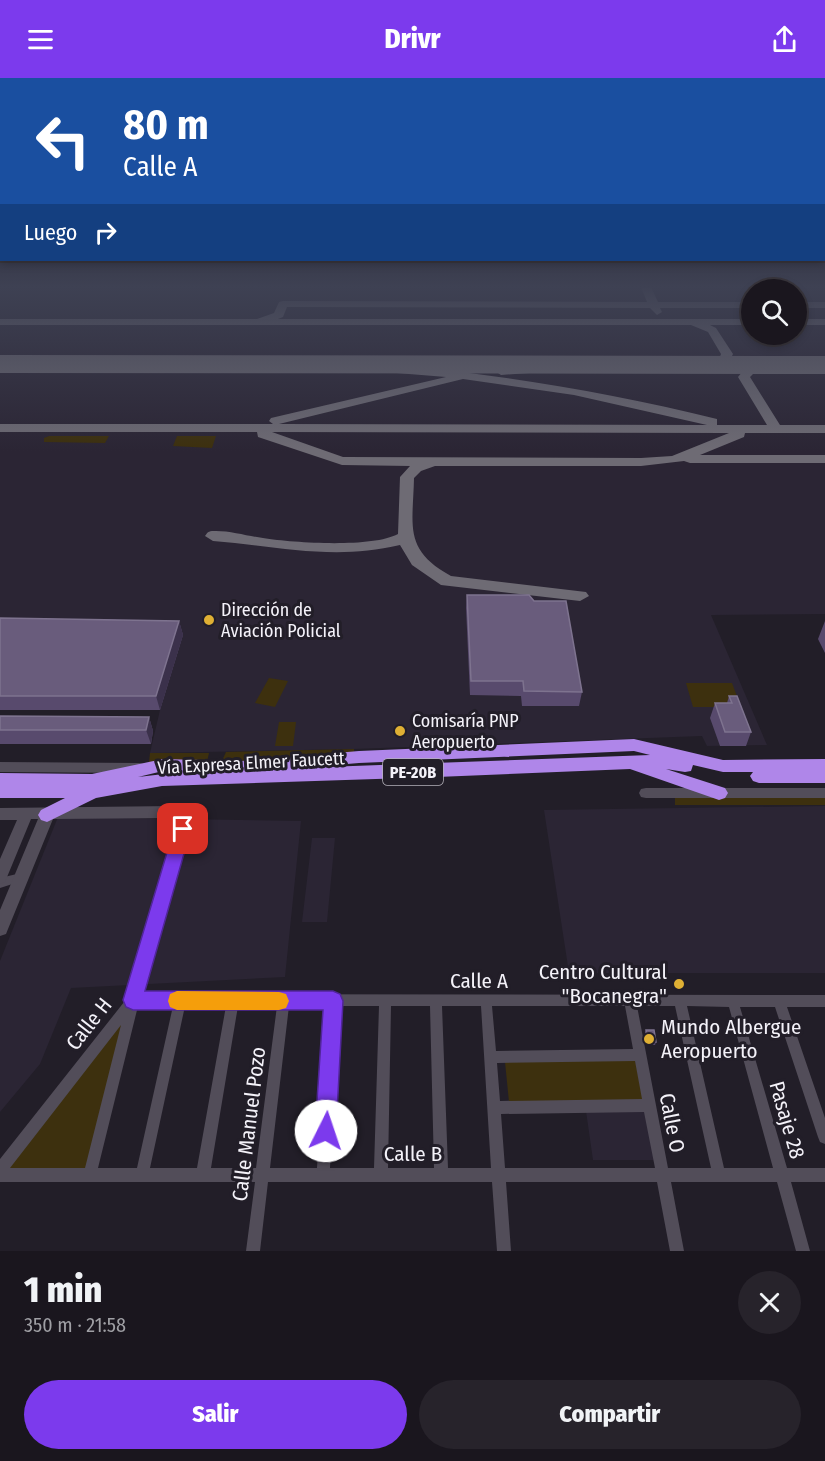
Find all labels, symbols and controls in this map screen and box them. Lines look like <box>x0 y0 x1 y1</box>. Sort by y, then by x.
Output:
icon: menu <box>24 23 57 56</box>
text: Drivr <box>385 23 441 55</box>
icon: share <box>768 23 801 56</box>
text: 80 m <box>123 100 209 150</box>
icon: left <box>24 102 102 180</box>
text: Calle A <box>123 151 197 183</box>
icon: right <box>89 216 122 249</box>
text: Luego <box>24 219 77 246</box>
map controls <box>741 279 807 345</box>
button: search <box>741 279 807 345</box>
place label: Dirección de Aviación Policial <box>221 599 341 642</box>
marker: Dirección de Aviación Policial <box>202 613 216 627</box>
place label: Comisaría PNP Aeropuerto <box>412 710 519 753</box>
marker: Comisaría PNP Aeropuerto <box>393 724 407 738</box>
street label: Vía Expresa Elmer Faucett <box>157 747 345 779</box>
road number: PE-20B <box>383 759 443 785</box>
pin <box>157 803 208 854</box>
icon: arrive <box>166 812 199 845</box>
place label: Centro Cultural "Bocanegra" <box>539 959 667 1009</box>
street label: Calle A <box>450 968 508 994</box>
marker: Centro Cultural "Bocanegra" <box>672 977 686 991</box>
street label: Calle H <box>60 993 118 1055</box>
place label: Mundo Albergue Aeropuerto <box>661 1014 801 1064</box>
marker: Mundo Albergue Aeropuerto <box>642 1032 656 1046</box>
street label: Calle Manuel Pozo <box>227 1045 271 1203</box>
street label: Pasaje 28 <box>764 1078 810 1162</box>
street label: Calle O <box>654 1091 690 1155</box>
position arrow <box>294 1099 358 1163</box>
street label: Calle B <box>384 1141 442 1167</box>
text: 1 min <box>24 1268 102 1312</box>
button: close <box>738 1271 801 1334</box>
text: 350 m · 21:58 <box>24 1313 126 1337</box>
button: Salir <box>24 1380 407 1449</box>
button: Compartir <box>419 1380 801 1449</box>

